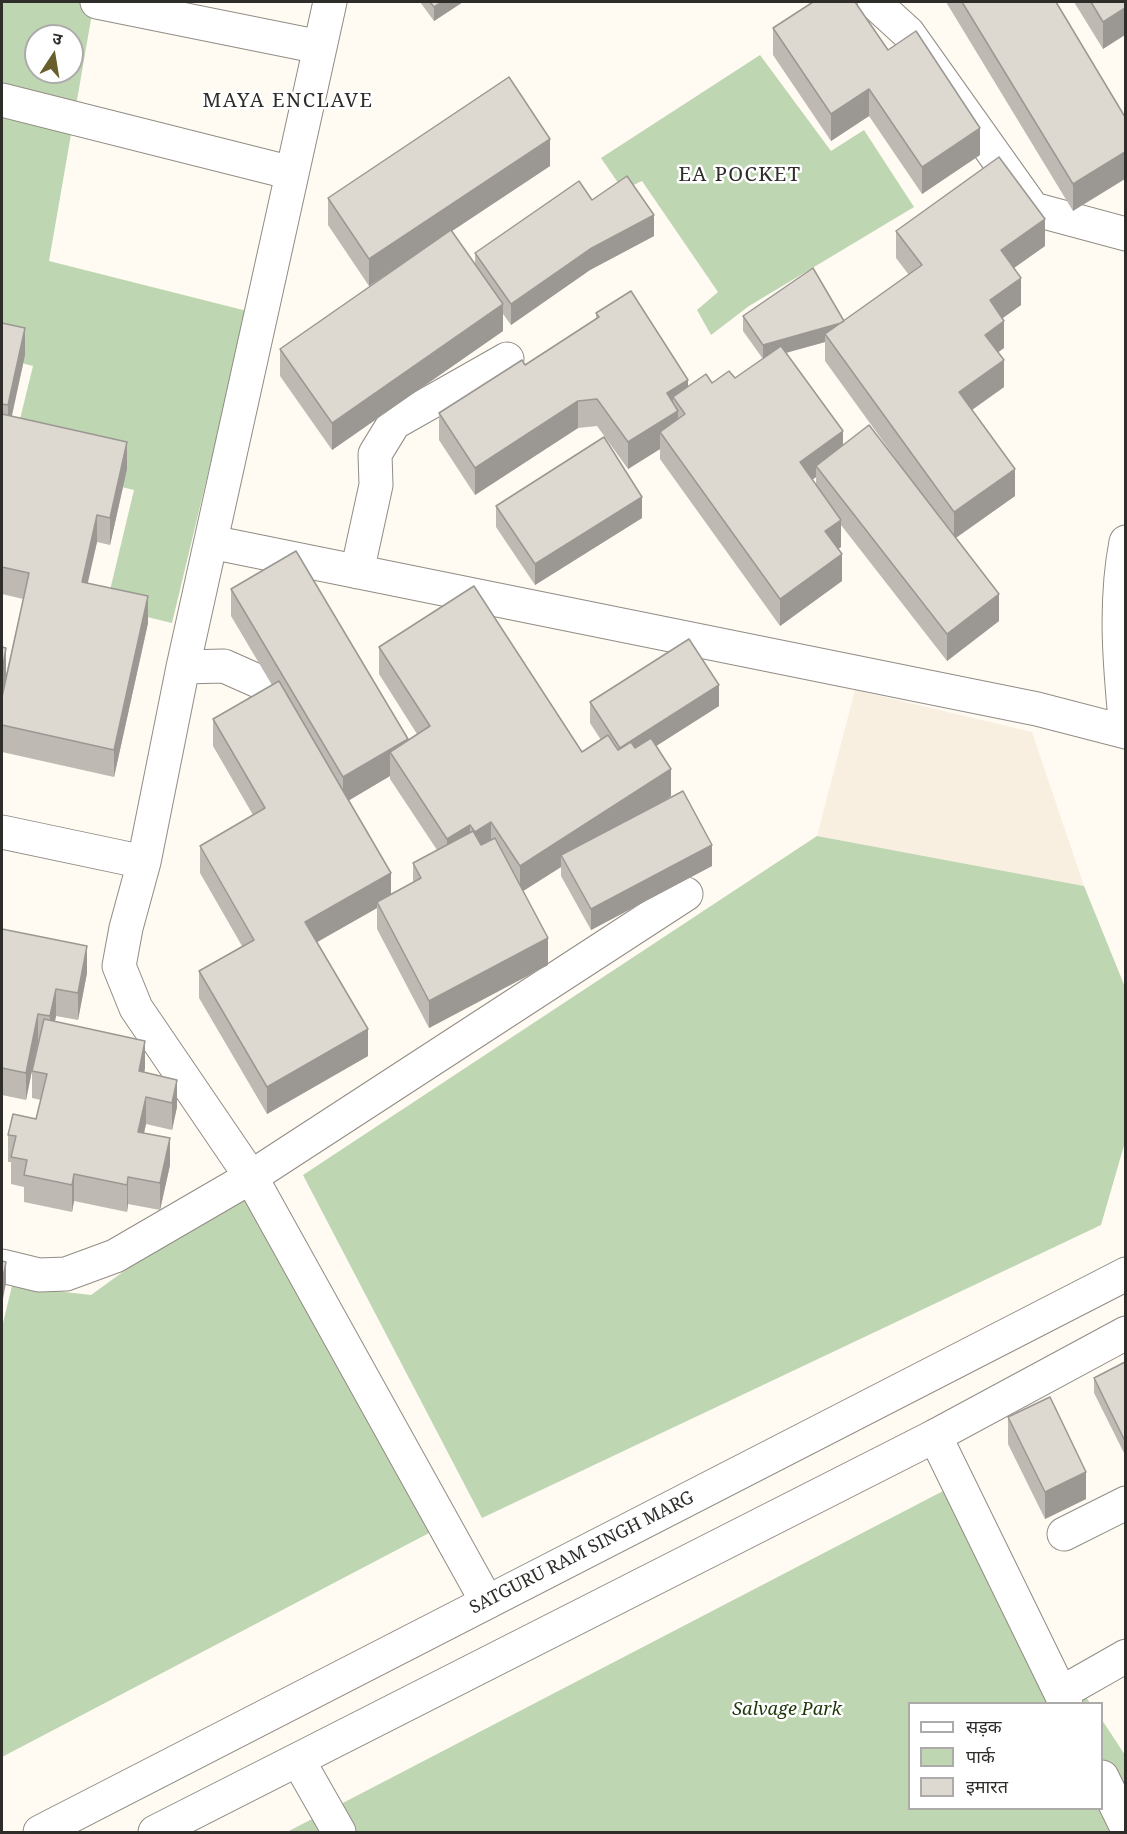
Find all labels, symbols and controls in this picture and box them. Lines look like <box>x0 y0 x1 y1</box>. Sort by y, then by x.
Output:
north arrow <box>24 24 84 84</box>
text: उ <box>50 27 64 50</box>
district label: MAYA ENCLAVE <box>203 89 373 113</box>
district label: EA POCKET <box>678 163 802 187</box>
street label: SATGURU RAM SINGH MARG <box>466 1487 698 1619</box>
park label: Salvage Park <box>732 1699 842 1721</box>
legend <box>908 1702 1103 1810</box>
text: सड़क <box>966 1714 1002 1738</box>
text: पार्क <box>966 1744 995 1768</box>
text: इमारत <box>966 1774 1008 1798</box>

